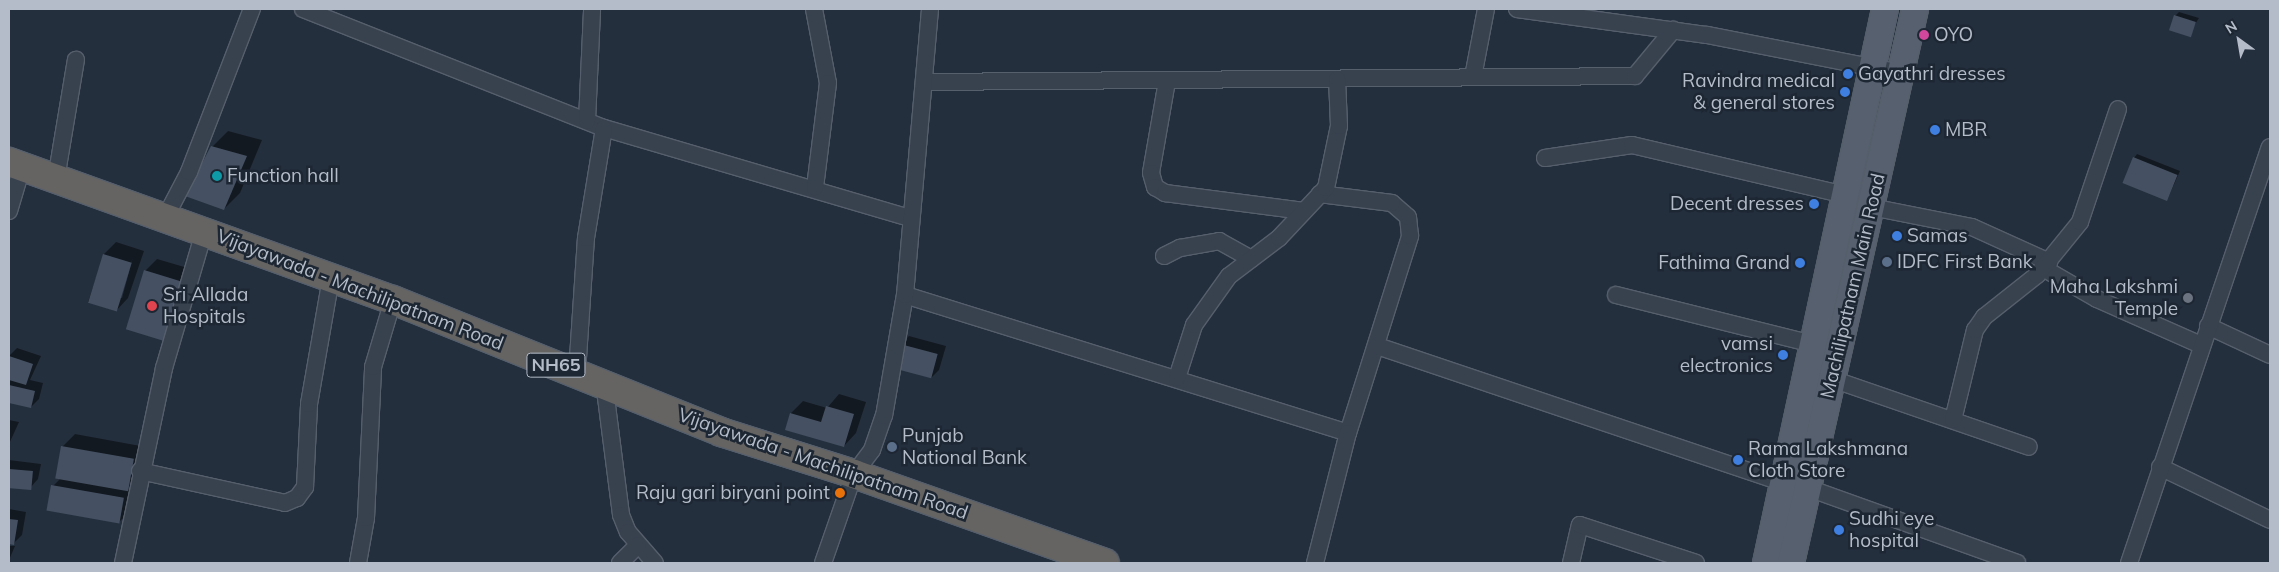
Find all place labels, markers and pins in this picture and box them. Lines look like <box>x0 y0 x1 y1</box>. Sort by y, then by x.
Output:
place label: OYO <box>1934 24 1973 46</box>
marker: OYO <box>1918 29 1930 41</box>
place label: Gayathri dresses <box>1858 63 2006 85</box>
marker: Gayathri dresses <box>1842 68 1854 80</box>
place label: Ravindra medical & general stores <box>1682 70 1835 114</box>
marker: Ravindra medical & general stores <box>1839 86 1851 98</box>
place label: MBR <box>1945 119 1987 141</box>
marker: MBR <box>1929 124 1941 136</box>
place label: Function hall <box>227 165 339 187</box>
marker: Function hall <box>211 170 223 182</box>
place label: Decent dresses <box>1670 193 1804 215</box>
marker: Decent dresses <box>1808 198 1820 210</box>
place label: Samas <box>1907 225 1968 247</box>
marker: Samas <box>1891 230 1903 242</box>
place label: IDFC First Bank <box>1897 251 2033 273</box>
place label: Fathima Grand <box>1658 252 1790 274</box>
marker: IDFC First Bank <box>1881 256 1893 268</box>
marker: Fathima Grand <box>1794 257 1806 269</box>
place label: Maha Lakshmi Temple <box>2050 276 2178 320</box>
place label: Sri Allada Hospitals <box>163 284 248 328</box>
marker: Maha Lakshmi Temple <box>2182 292 2194 304</box>
marker: Sri Allada Hospitals <box>145 299 159 313</box>
place label: vamsi electronics <box>1680 333 1773 377</box>
marker: vamsi electronics <box>1777 349 1789 361</box>
place label: Punjab National Bank <box>902 425 1027 469</box>
place label: Rama Lakshmana Cloth Store <box>1748 438 1908 482</box>
marker: Punjab National Bank <box>886 441 898 453</box>
marker: Rama Lakshmana Cloth Store <box>1732 454 1744 466</box>
place label: Raju gari biryani point <box>636 482 830 504</box>
marker: Raju gari biryani point <box>834 487 846 499</box>
place label: Sudhi eye hospital <box>1849 508 1934 552</box>
marker: Sudhi eye hospital <box>1833 524 1845 536</box>

